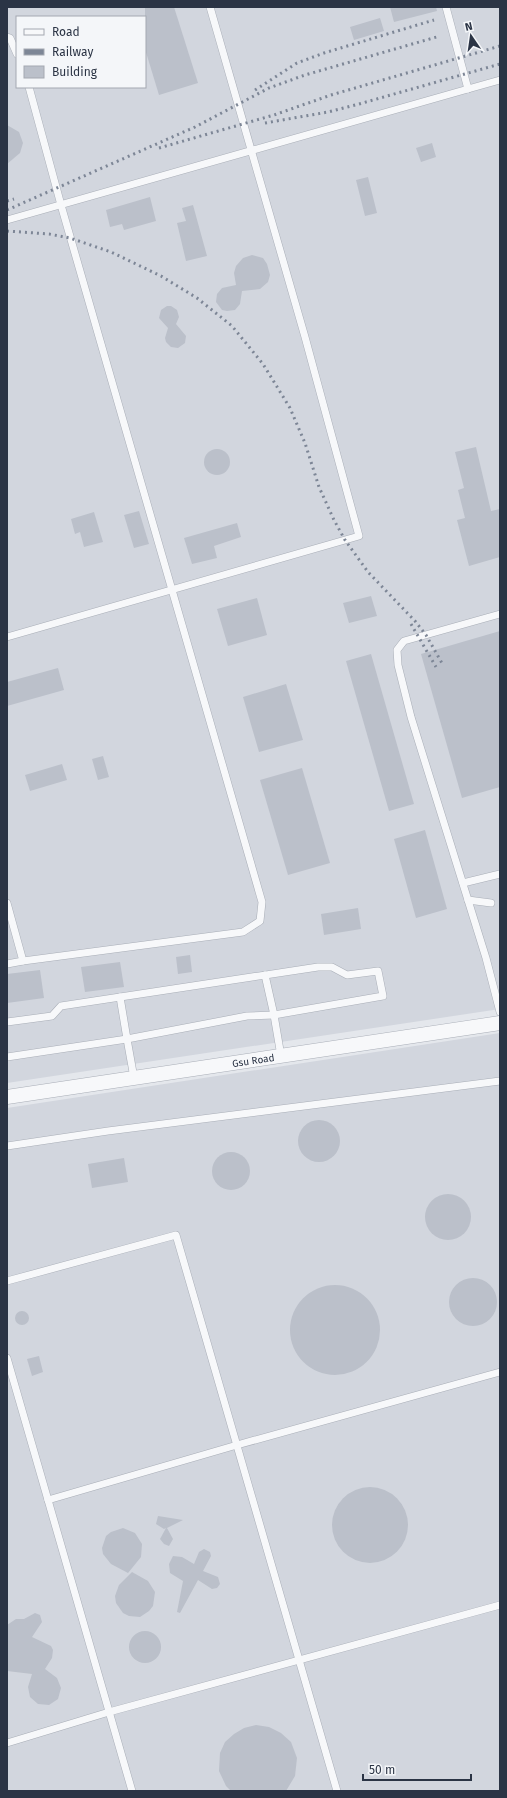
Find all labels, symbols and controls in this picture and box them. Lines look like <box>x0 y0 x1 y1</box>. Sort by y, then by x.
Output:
legend <box>16 16 146 88</box>
north arrow <box>451 16 491 56</box>
text: N <box>464 20 474 34</box>
text: Road <box>52 25 80 39</box>
text: Railway <box>52 45 93 59</box>
text: Building <box>52 65 98 79</box>
street label: Gsu Road <box>231 1052 275 1070</box>
scale bar <box>363 1756 471 1782</box>
text: 50 m <box>369 1763 395 1777</box>

